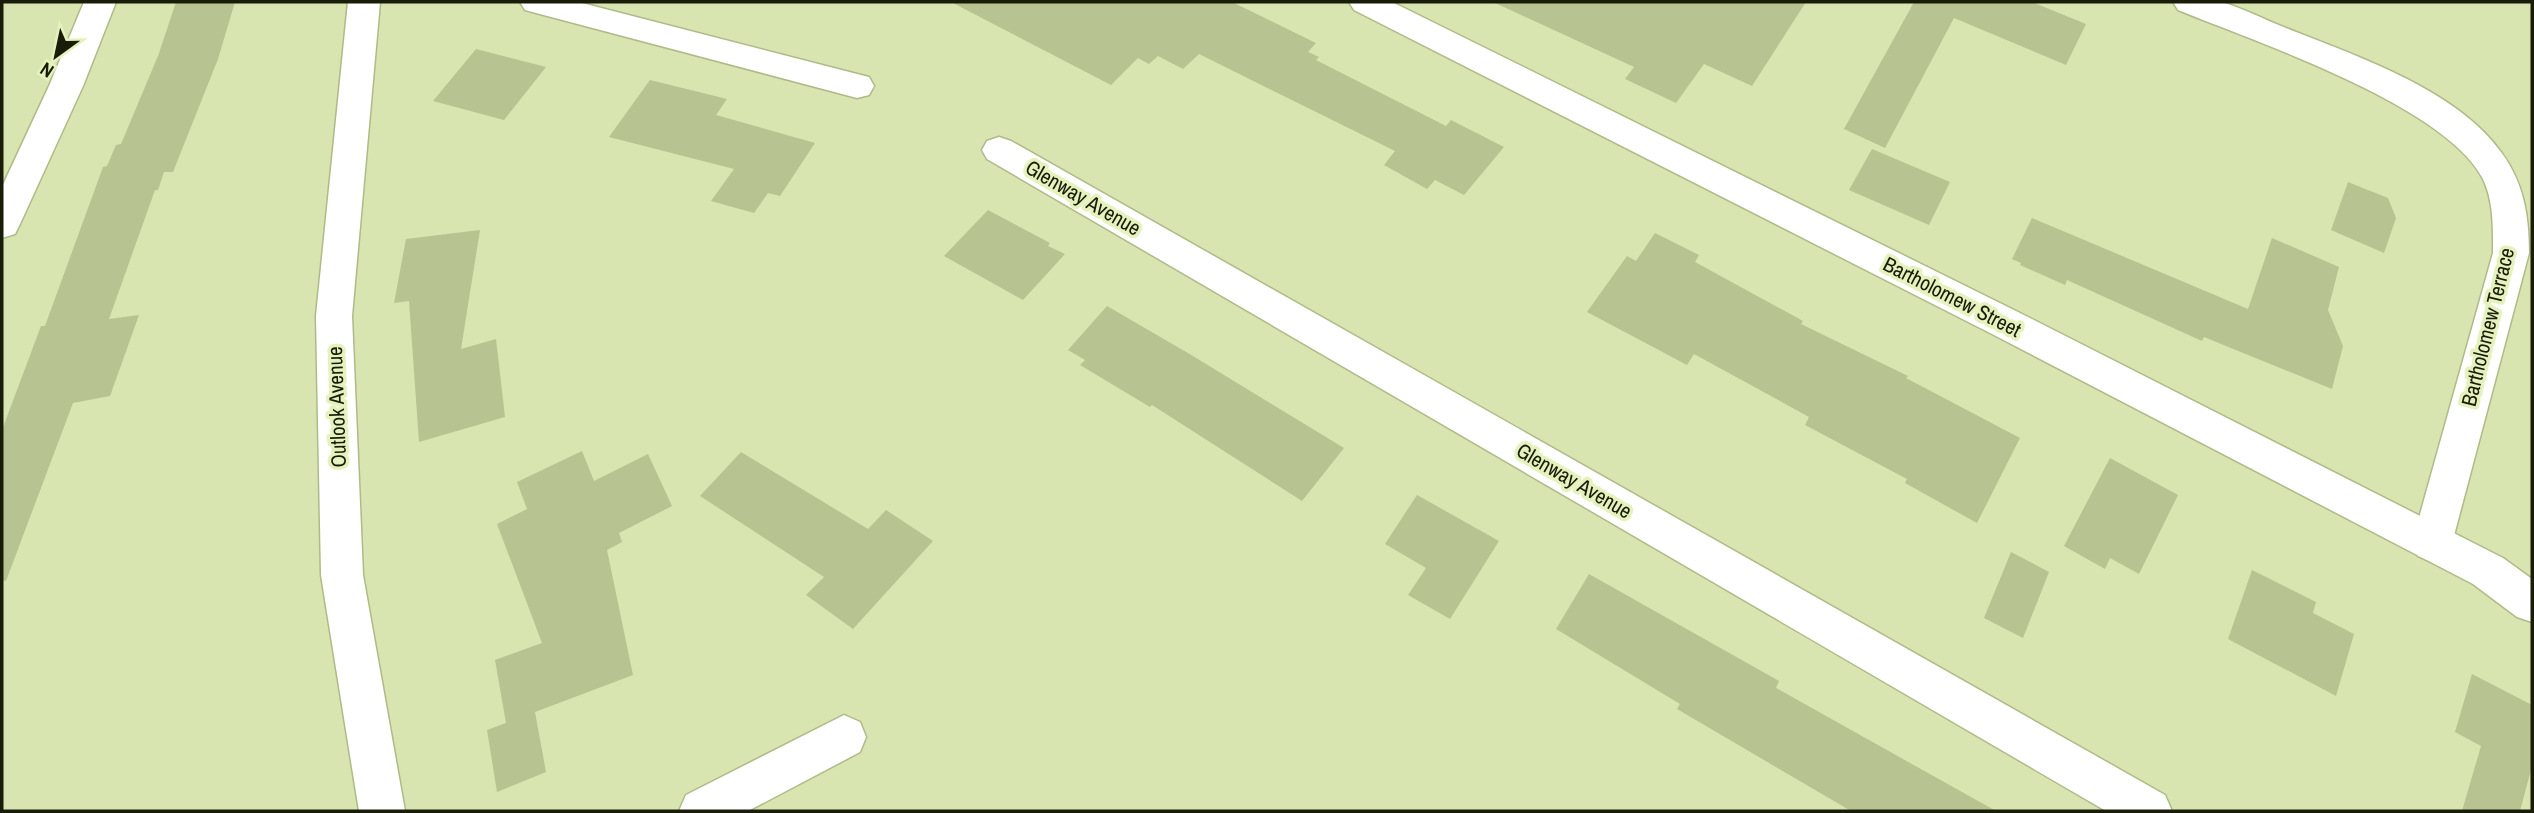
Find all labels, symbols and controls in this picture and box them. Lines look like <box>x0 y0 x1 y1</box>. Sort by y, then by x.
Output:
north arrow <box>21 21 91 91</box>
text: N <box>35 56 59 84</box>
street label: Glenway Avenue <box>1020 153 1146 242</box>
street label: Bartholomew Terrace <box>2454 245 2521 409</box>
street label: Bartholomew Street <box>1878 249 2026 344</box>
street label: Outlook Avenue <box>320 346 353 468</box>
street label: Glenway Avenue <box>1511 436 1637 525</box>

